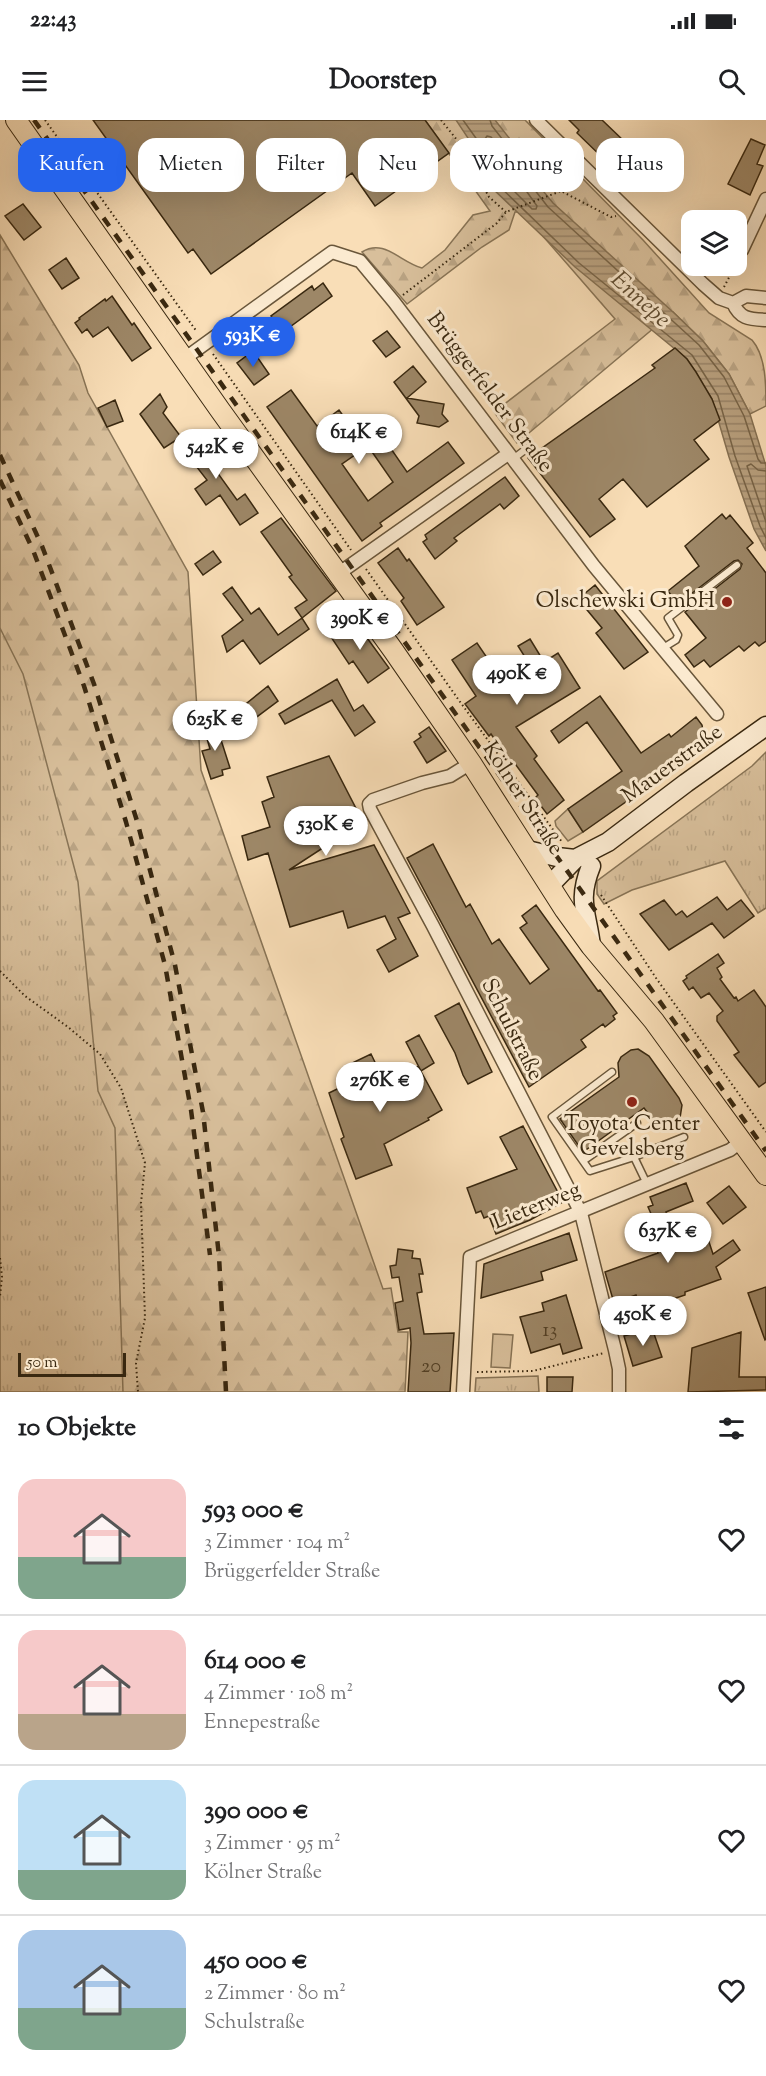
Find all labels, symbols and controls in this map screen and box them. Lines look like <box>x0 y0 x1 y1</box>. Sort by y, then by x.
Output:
text: 22:43 <box>30 5 76 37</box>
text: Doorstep <box>329 62 437 101</box>
icon: menu <box>18 65 51 98</box>
icon: search <box>715 65 748 98</box>
chip: Kaufen <box>18 138 126 192</box>
chip: Mieten <box>138 138 244 192</box>
chip: Filter <box>256 138 346 192</box>
chip: Neu <box>358 138 438 192</box>
chip: Wohnung <box>450 138 584 192</box>
chip: Haus <box>596 138 684 192</box>
map controls <box>681 210 747 276</box>
button: layers <box>681 210 747 276</box>
water label: Ennepe <box>602 264 678 336</box>
street label: Brüggerfelder Straße <box>418 306 560 480</box>
pin: 593K € <box>204 317 302 368</box>
text: 593K € <box>225 322 281 351</box>
pin: 614K € <box>310 414 408 465</box>
text: 614K € <box>330 419 388 448</box>
pin: 542K € <box>167 429 265 480</box>
text: 542K € <box>187 434 245 463</box>
place label: Olschewski GmbH <box>536 586 715 618</box>
marker: Olschewski GmbH <box>720 595 734 609</box>
pin: 390K € <box>311 600 409 651</box>
text: 390K € <box>330 605 390 634</box>
pin: 490K € <box>468 655 566 706</box>
text: 490K € <box>486 660 548 689</box>
pin: 625K € <box>166 701 264 752</box>
text: 625K € <box>187 706 243 735</box>
street label: Mauerstraße <box>616 717 730 813</box>
street label: Kölner Straße <box>473 736 571 862</box>
pin: 530K € <box>277 806 375 857</box>
text: 530K € <box>298 811 354 840</box>
street label: Schulstraße <box>472 973 550 1087</box>
pin: 276K € <box>331 1062 429 1113</box>
text: 276K € <box>350 1067 410 1096</box>
marker: Toyota Center Gevelsberg <box>625 1095 639 1109</box>
place label: Toyota Center Gevelsberg <box>564 1109 700 1166</box>
street label: Lieterweg <box>488 1175 586 1239</box>
pin: 637K € <box>619 1213 717 1264</box>
text: 637K € <box>638 1218 698 1247</box>
pin: 450K € <box>594 1296 692 1347</box>
text: 450K € <box>614 1301 672 1330</box>
house number: 13 <box>543 1317 557 1346</box>
scale bar <box>18 1350 126 1378</box>
text: 50 m <box>27 1352 58 1375</box>
house number: 20 <box>421 1353 441 1382</box>
text: 10 Objekte <box>18 1410 136 1447</box>
icon: filters <box>715 1412 748 1445</box>
text: 593 000 € <box>204 1492 304 1529</box>
icon: home <box>66 1503 138 1575</box>
icon: heart <box>715 1523 748 1556</box>
text: 3 Zimmer · 104 m² <box>204 1529 350 1558</box>
text: Brüggerfelder Straße <box>204 1558 380 1587</box>
text: 614 000 € <box>204 1643 307 1680</box>
icon: home <box>66 1654 138 1726</box>
icon: heart <box>715 1674 748 1707</box>
text: 4 Zimmer · 108 m² <box>204 1680 353 1709</box>
text: Ennepestraße <box>204 1709 320 1738</box>
text: 390 000 € <box>204 1793 309 1830</box>
icon: home <box>66 1804 138 1876</box>
icon: heart <box>715 1824 748 1857</box>
text: 3 Zimmer · 95 m² <box>204 1830 341 1859</box>
text: Kölner Straße <box>204 1859 322 1888</box>
text: 450 000 € <box>204 1943 308 1980</box>
icon: home <box>66 1954 138 2026</box>
icon: heart <box>715 1974 748 2007</box>
text: 2 Zimmer · 80 m² <box>204 1980 346 2009</box>
text: Schulstraße <box>204 2009 305 2038</box>

